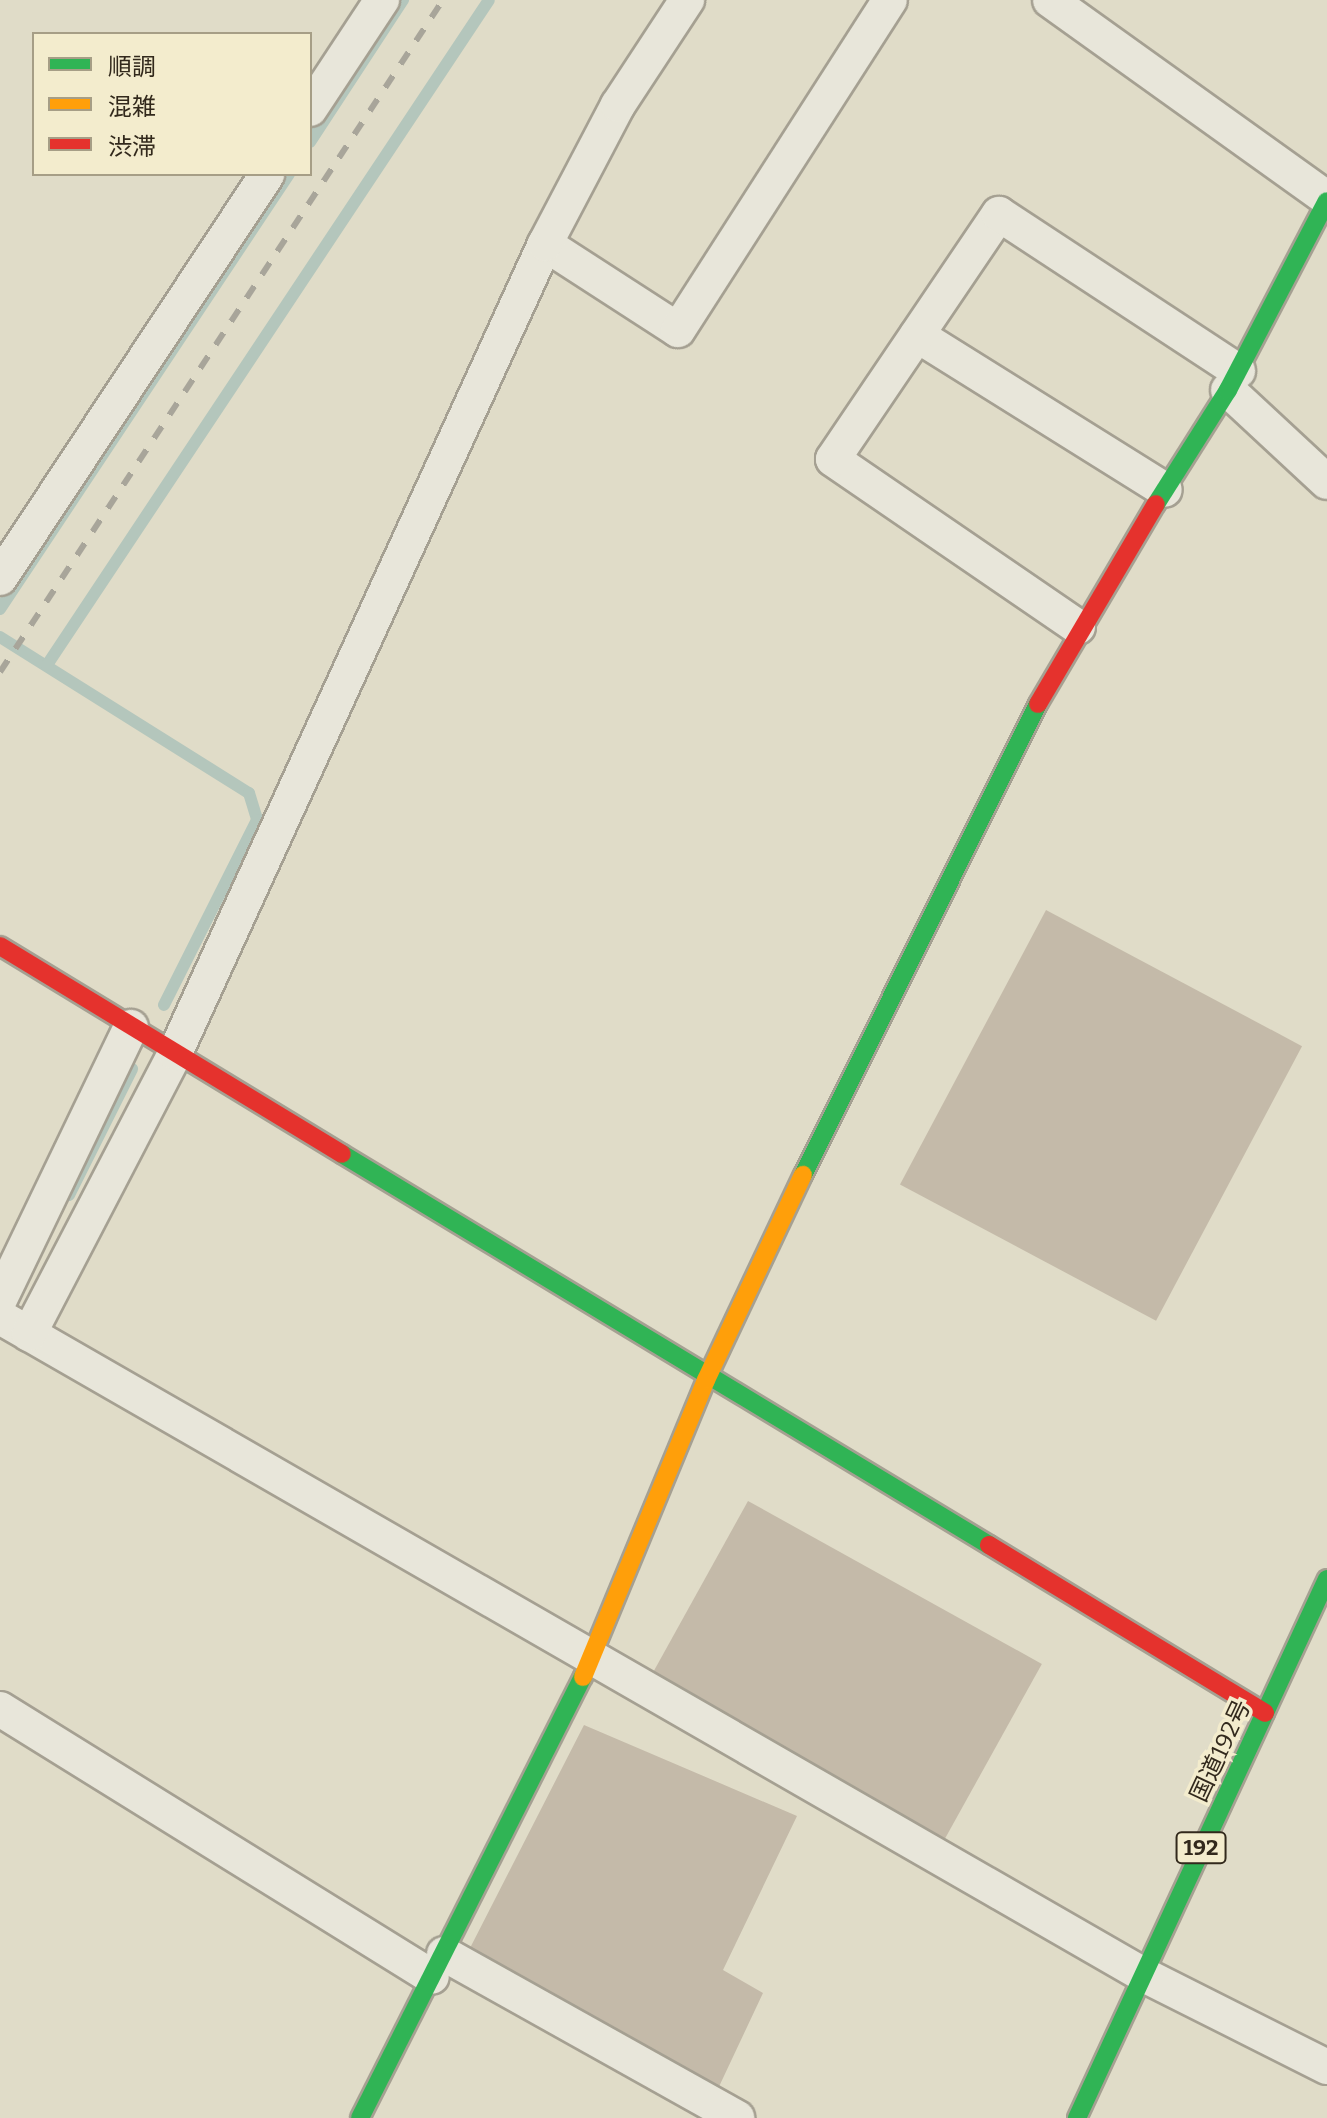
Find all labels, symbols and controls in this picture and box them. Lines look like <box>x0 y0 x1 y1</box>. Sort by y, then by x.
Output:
legend <box>32 32 312 176</box>
text: 順調 <box>108 53 156 81</box>
text: 混雑 <box>108 93 156 121</box>
text: 渋滞 <box>108 133 156 161</box>
street label: 国道192号 <box>1185 1696 1257 1806</box>
road number: 192 <box>1175 1830 1227 1866</box>

